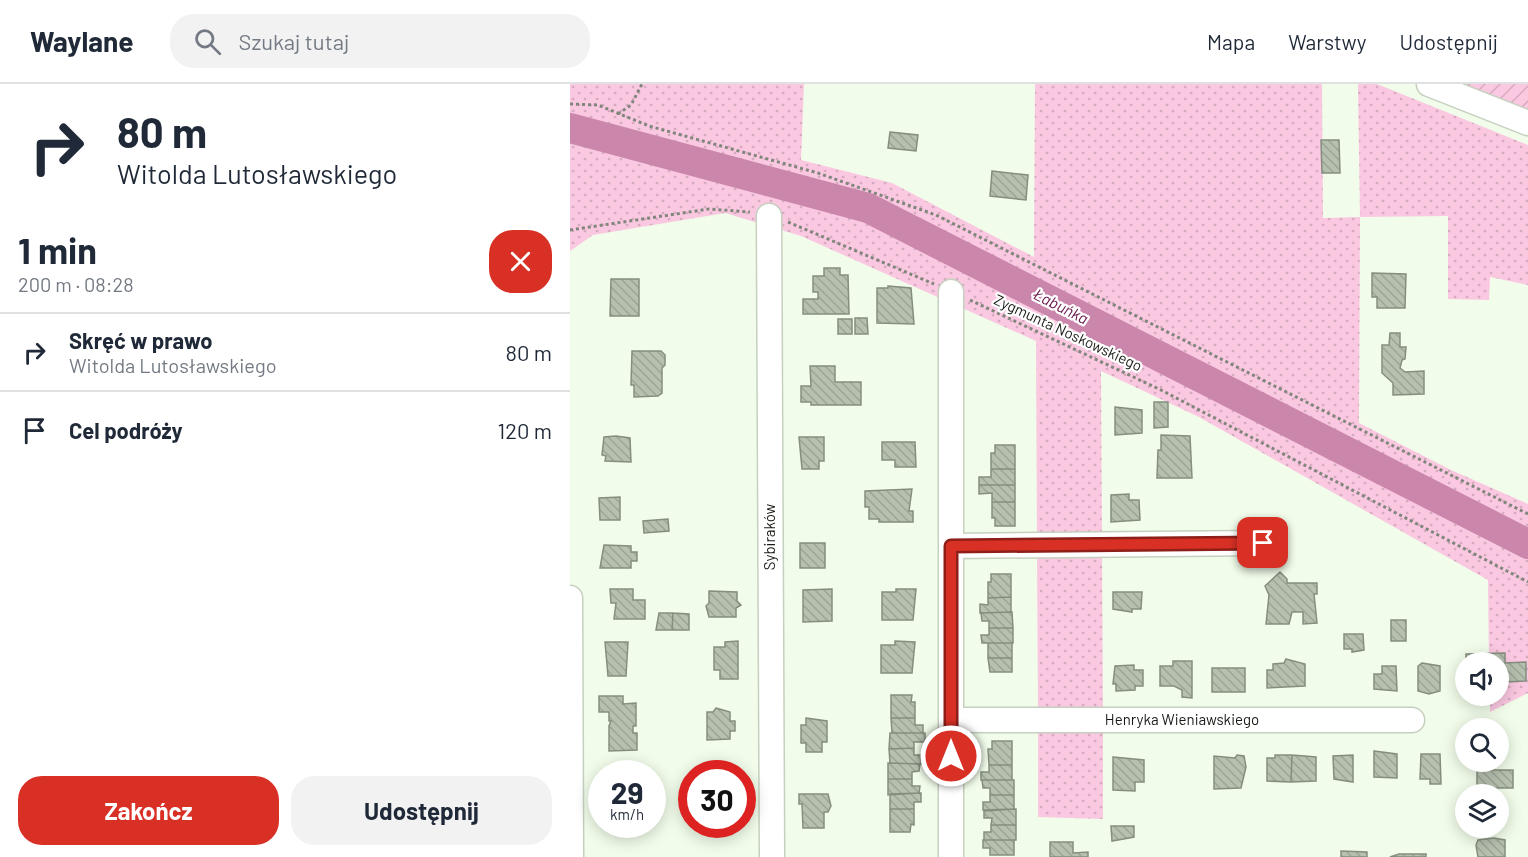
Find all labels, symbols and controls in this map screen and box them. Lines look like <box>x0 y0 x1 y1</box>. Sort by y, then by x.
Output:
search box <box>170 14 590 68</box>
text: Waylane <box>30 24 134 58</box>
icon: search <box>191 25 224 58</box>
text: Szukaj tutaj <box>239 28 349 54</box>
text: Mapa <box>1207 29 1255 54</box>
text: Warstwy <box>1288 29 1366 54</box>
text: Udostępnij <box>1399 29 1498 54</box>
text: 80 m <box>117 106 207 156</box>
icon: right <box>18 108 96 186</box>
text: Witolda Lutosławskiego <box>117 157 397 189</box>
text: 1 min <box>18 228 97 271</box>
button: close <box>489 230 552 293</box>
text: 200 m · 08:28 <box>18 272 134 296</box>
water label: Łabuńka <box>1030 283 1092 327</box>
street label: Zygmunta Noskowskiego <box>992 290 1145 374</box>
text: Skręć w prawo <box>69 327 213 353</box>
icon: right <box>18 336 51 369</box>
text: 80 m <box>506 339 552 365</box>
text: Witolda Lutosławskiego <box>69 353 277 377</box>
icon: arrive <box>18 414 51 447</box>
text: Cel podróży <box>69 417 183 443</box>
text: 120 m <box>497 417 552 443</box>
street label: Sybiraków <box>760 504 778 570</box>
pin <box>1237 517 1288 568</box>
icon: arrive <box>1246 526 1279 559</box>
map controls <box>1455 652 1509 838</box>
button: sound <box>1455 652 1509 706</box>
street label: Henryka Wieniawskiego <box>1105 710 1259 728</box>
button: search <box>1455 718 1509 772</box>
position arrow <box>919 724 983 788</box>
speed limit sign: 30 <box>678 760 756 838</box>
text: 29 <box>611 774 643 810</box>
button: Zakończ <box>18 776 279 845</box>
button: Udostępnij <box>291 776 552 845</box>
button: layers <box>1455 784 1509 838</box>
text: km/h <box>610 805 644 823</box>

